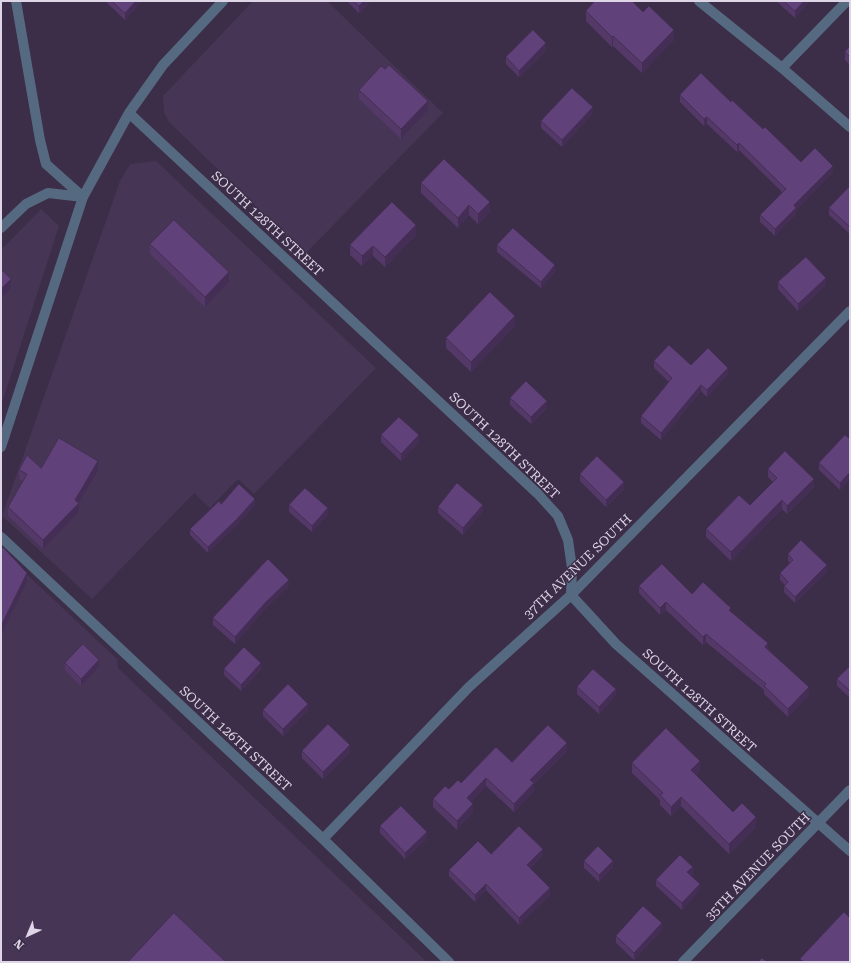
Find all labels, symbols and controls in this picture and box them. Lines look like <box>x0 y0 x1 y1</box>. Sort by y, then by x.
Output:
street label: SOUTH 128TH STREET <box>208 168 326 280</box>
street label: SOUTH 128TH STREET <box>446 389 562 503</box>
street label: 37TH AVENUE SOUTH <box>521 511 635 623</box>
street label: SOUTH 128TH STREET <box>639 646 759 756</box>
street label: SOUTH 126TH STREET <box>176 683 294 795</box>
street label: 35TH AVENUE SOUTH <box>702 810 814 924</box>
north arrow <box>8 915 48 955</box>
text: N <box>12 936 27 952</box>

